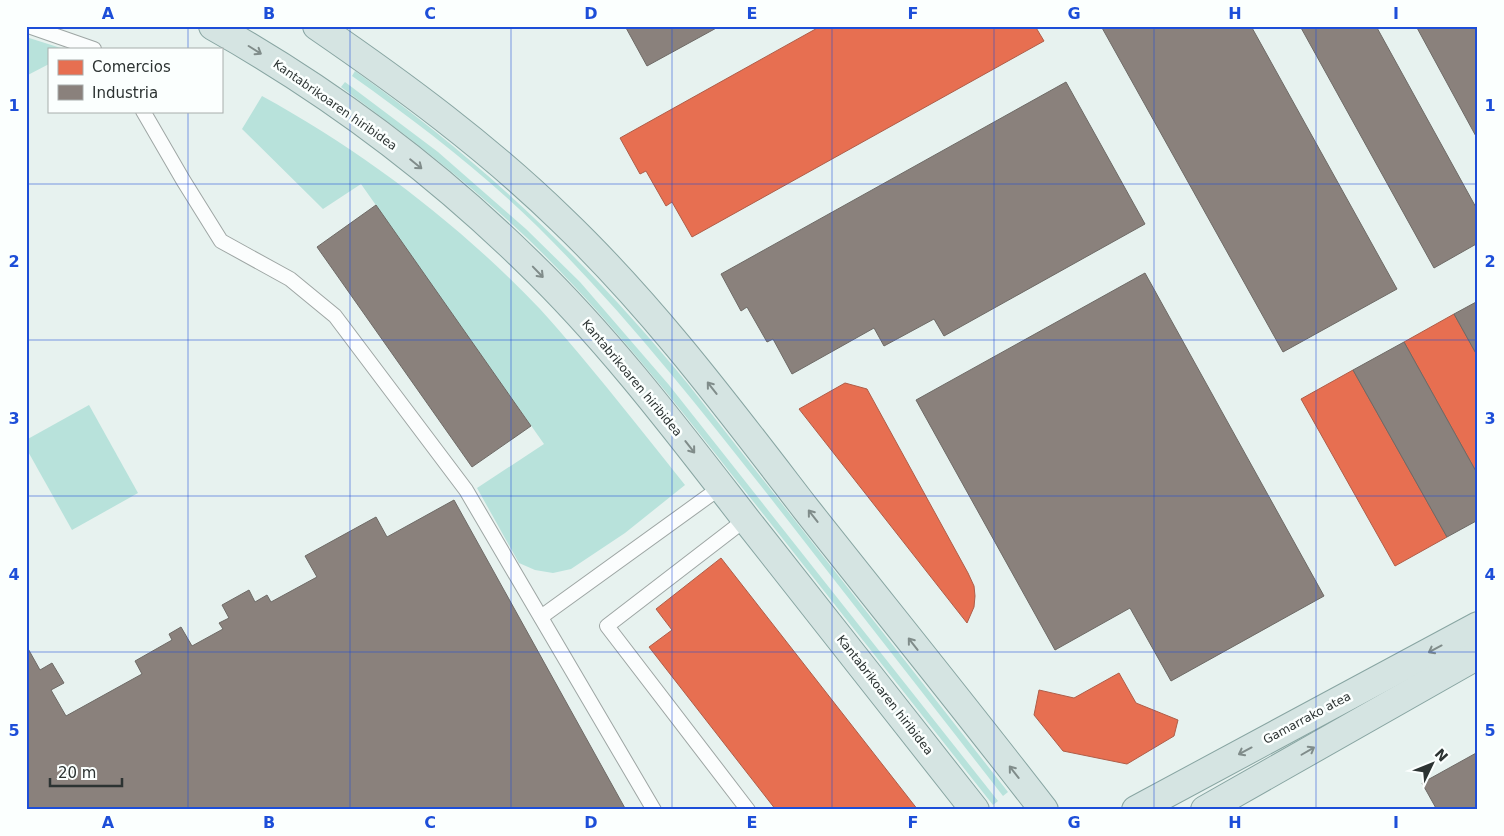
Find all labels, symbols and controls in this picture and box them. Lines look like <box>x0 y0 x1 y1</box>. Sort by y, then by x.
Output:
text: A <box>102 4 115 23</box>
text: B <box>263 4 275 23</box>
text: C <box>424 4 436 23</box>
text: D <box>584 4 598 23</box>
text: E <box>747 4 757 23</box>
text: F <box>908 4 918 23</box>
text: G <box>1067 4 1081 23</box>
text: H <box>1228 4 1242 23</box>
text: I <box>1393 4 1399 23</box>
one-way arrow <box>247 46 261 56</box>
legend <box>48 48 222 112</box>
street label: Kantabrikoaren hiribidea <box>270 57 400 153</box>
text: Comercios <box>92 58 171 76</box>
text: Industria <box>92 84 158 102</box>
text: 1 <box>8 96 20 115</box>
text: 1 <box>1484 96 1496 115</box>
one-way arrow <box>409 158 422 169</box>
text: 2 <box>8 252 20 271</box>
text: 2 <box>1484 252 1496 271</box>
one-way arrow <box>531 266 544 278</box>
street label: Kantabrikoaren hiribidea <box>579 317 685 439</box>
one-way arrow <box>707 382 718 395</box>
text: 3 <box>8 409 20 428</box>
text: 3 <box>1484 409 1496 428</box>
one-way arrow <box>685 440 695 454</box>
one-way arrow <box>807 510 818 523</box>
text: 4 <box>8 565 20 584</box>
text: 4 <box>1484 565 1496 584</box>
street label: Kantabrikoaren hiribidea <box>834 632 936 758</box>
one-way arrow <box>907 638 918 651</box>
one-way arrow <box>1428 645 1443 654</box>
street label: Gamarrako atea <box>1261 689 1353 747</box>
text: 5 <box>8 721 20 740</box>
text: 5 <box>1484 721 1496 740</box>
north arrow <box>1406 738 1456 788</box>
text: N <box>1432 745 1451 765</box>
one-way arrow <box>1238 746 1253 756</box>
one-way arrow <box>1301 746 1316 756</box>
scale bar <box>50 756 122 788</box>
text: 20 m <box>58 764 96 782</box>
one-way arrow <box>1008 766 1019 779</box>
text: A <box>102 813 115 832</box>
text: B <box>263 813 275 832</box>
text: C <box>424 813 436 832</box>
text: D <box>584 813 598 832</box>
text: E <box>747 813 757 832</box>
text: F <box>908 813 918 832</box>
text: G <box>1067 813 1081 832</box>
text: H <box>1228 813 1242 832</box>
text: I <box>1393 813 1399 832</box>

